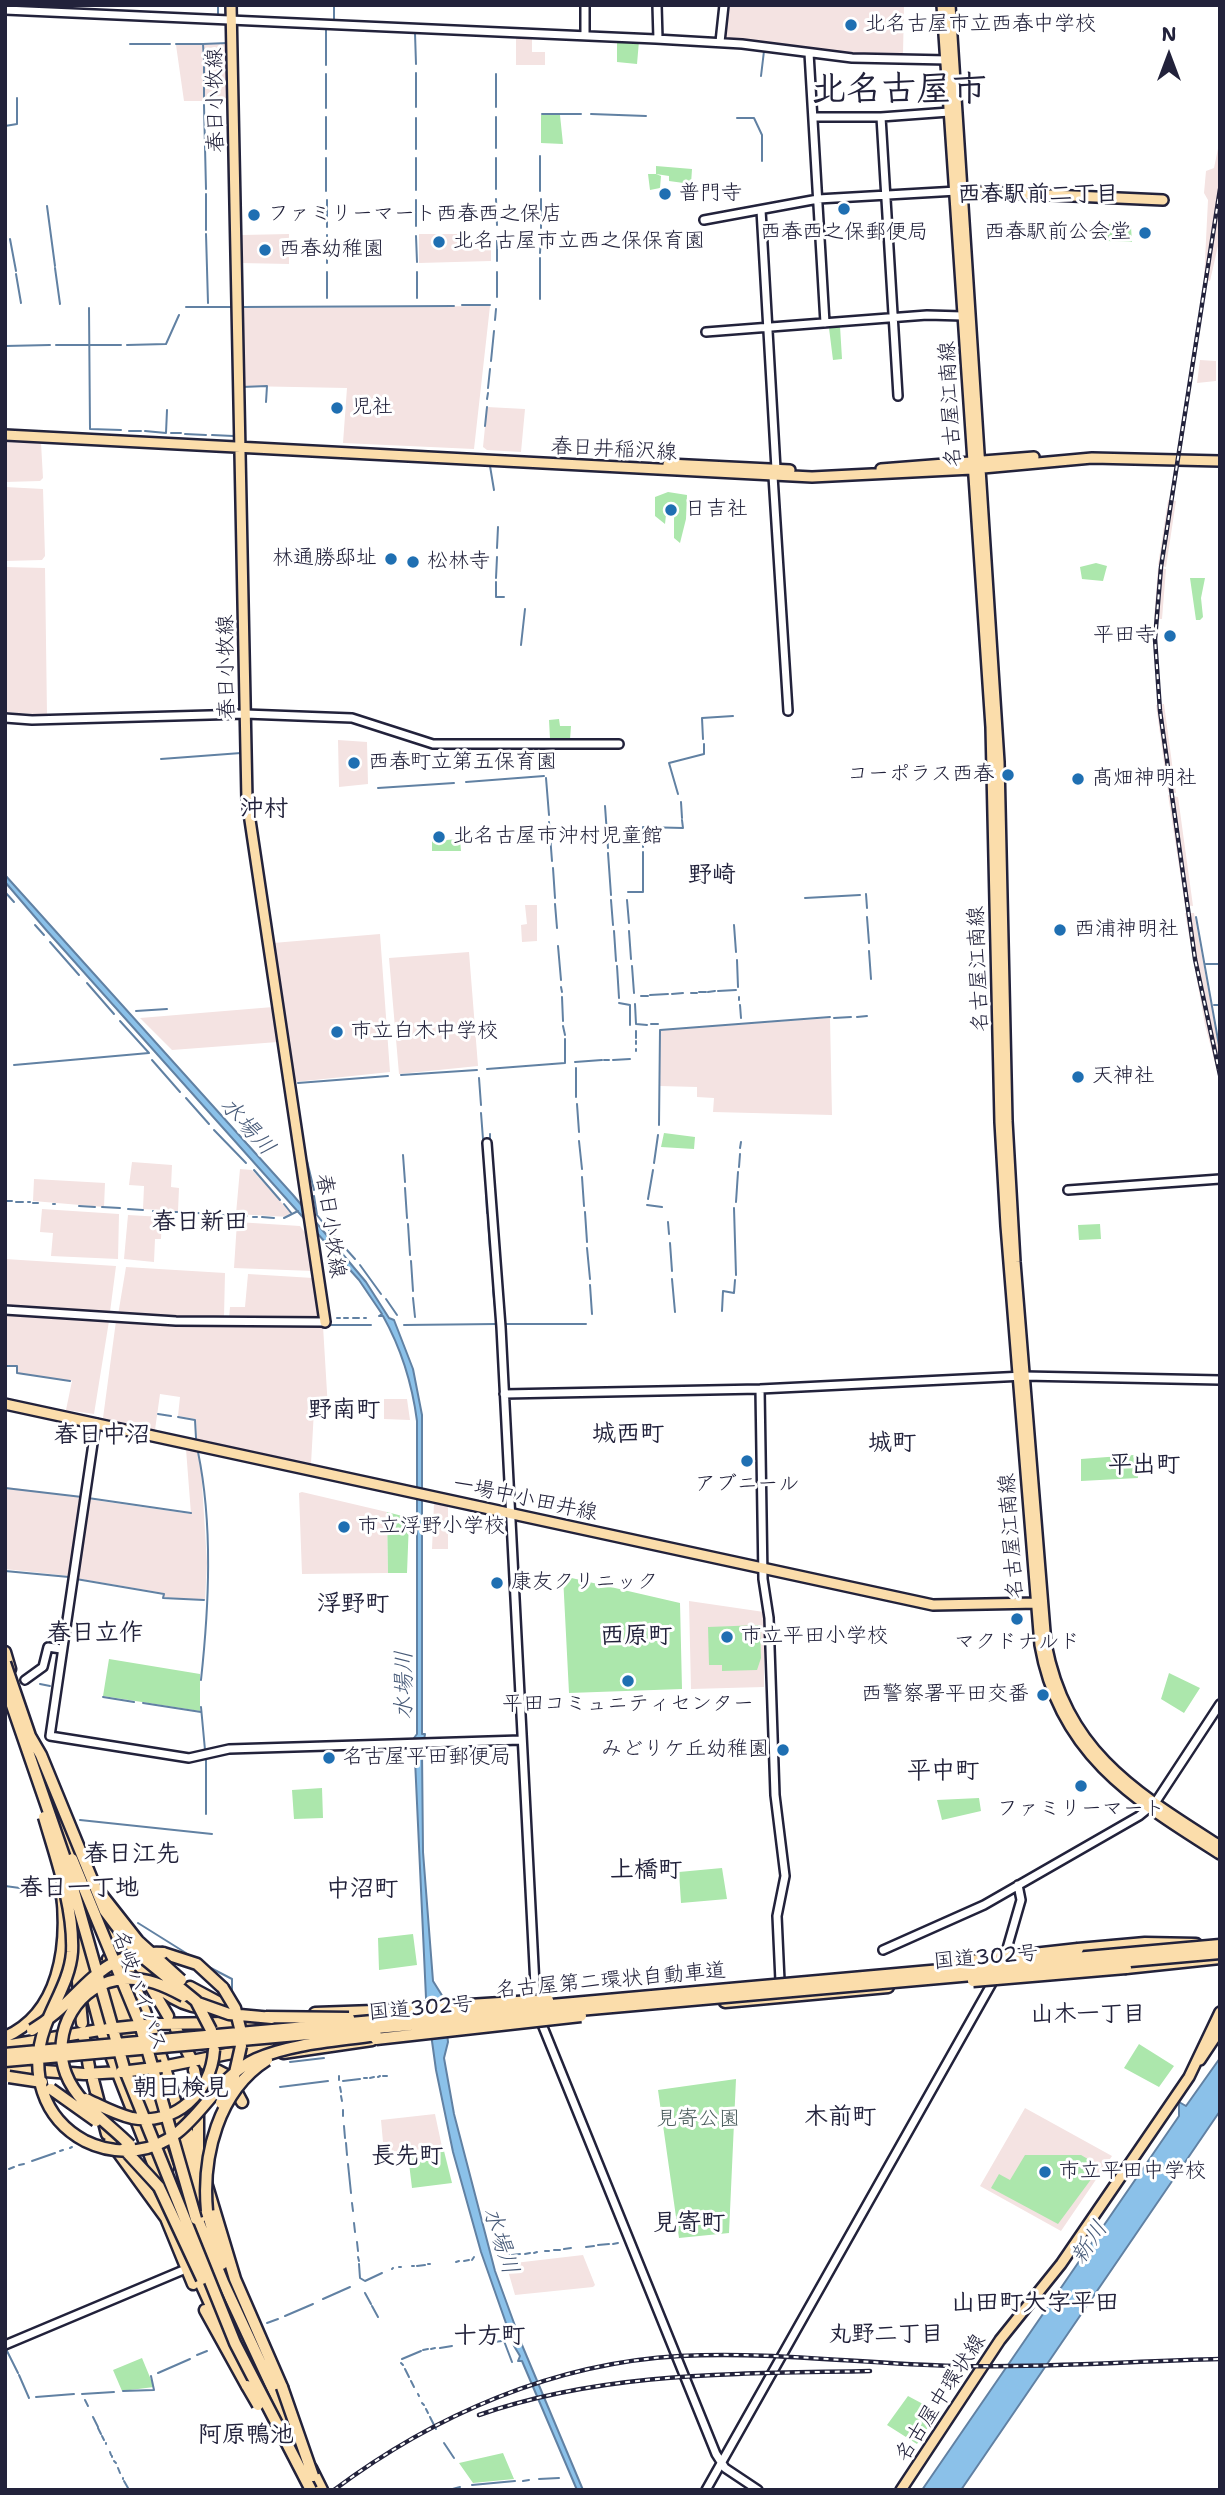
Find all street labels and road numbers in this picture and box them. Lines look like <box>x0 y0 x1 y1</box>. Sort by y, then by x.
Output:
street label: 春日小牧線 <box>202 47 230 153</box>
street label: 名古屋江南線 <box>935 340 967 468</box>
street label: 春日井稲沢線 <box>550 434 678 466</box>
street label: 春日小牧線 <box>213 614 241 720</box>
street label: 名古屋江南線 <box>964 906 994 1032</box>
street label: 春日小牧線 <box>310 1172 350 1280</box>
street label: 一場中小田井線 <box>450 1471 600 1527</box>
street label: 名古屋江南線 <box>995 1472 1029 1600</box>
street label: 名岐バイパス <box>107 1927 171 2055</box>
street label: 国道302号 <box>932 1941 1040 1975</box>
street label: 名古屋第二環状自動車道 <box>495 1958 727 2004</box>
street label: 国道302号 <box>367 1992 475 2026</box>
street label: 名古屋中環状線 <box>890 2329 992 2467</box>

